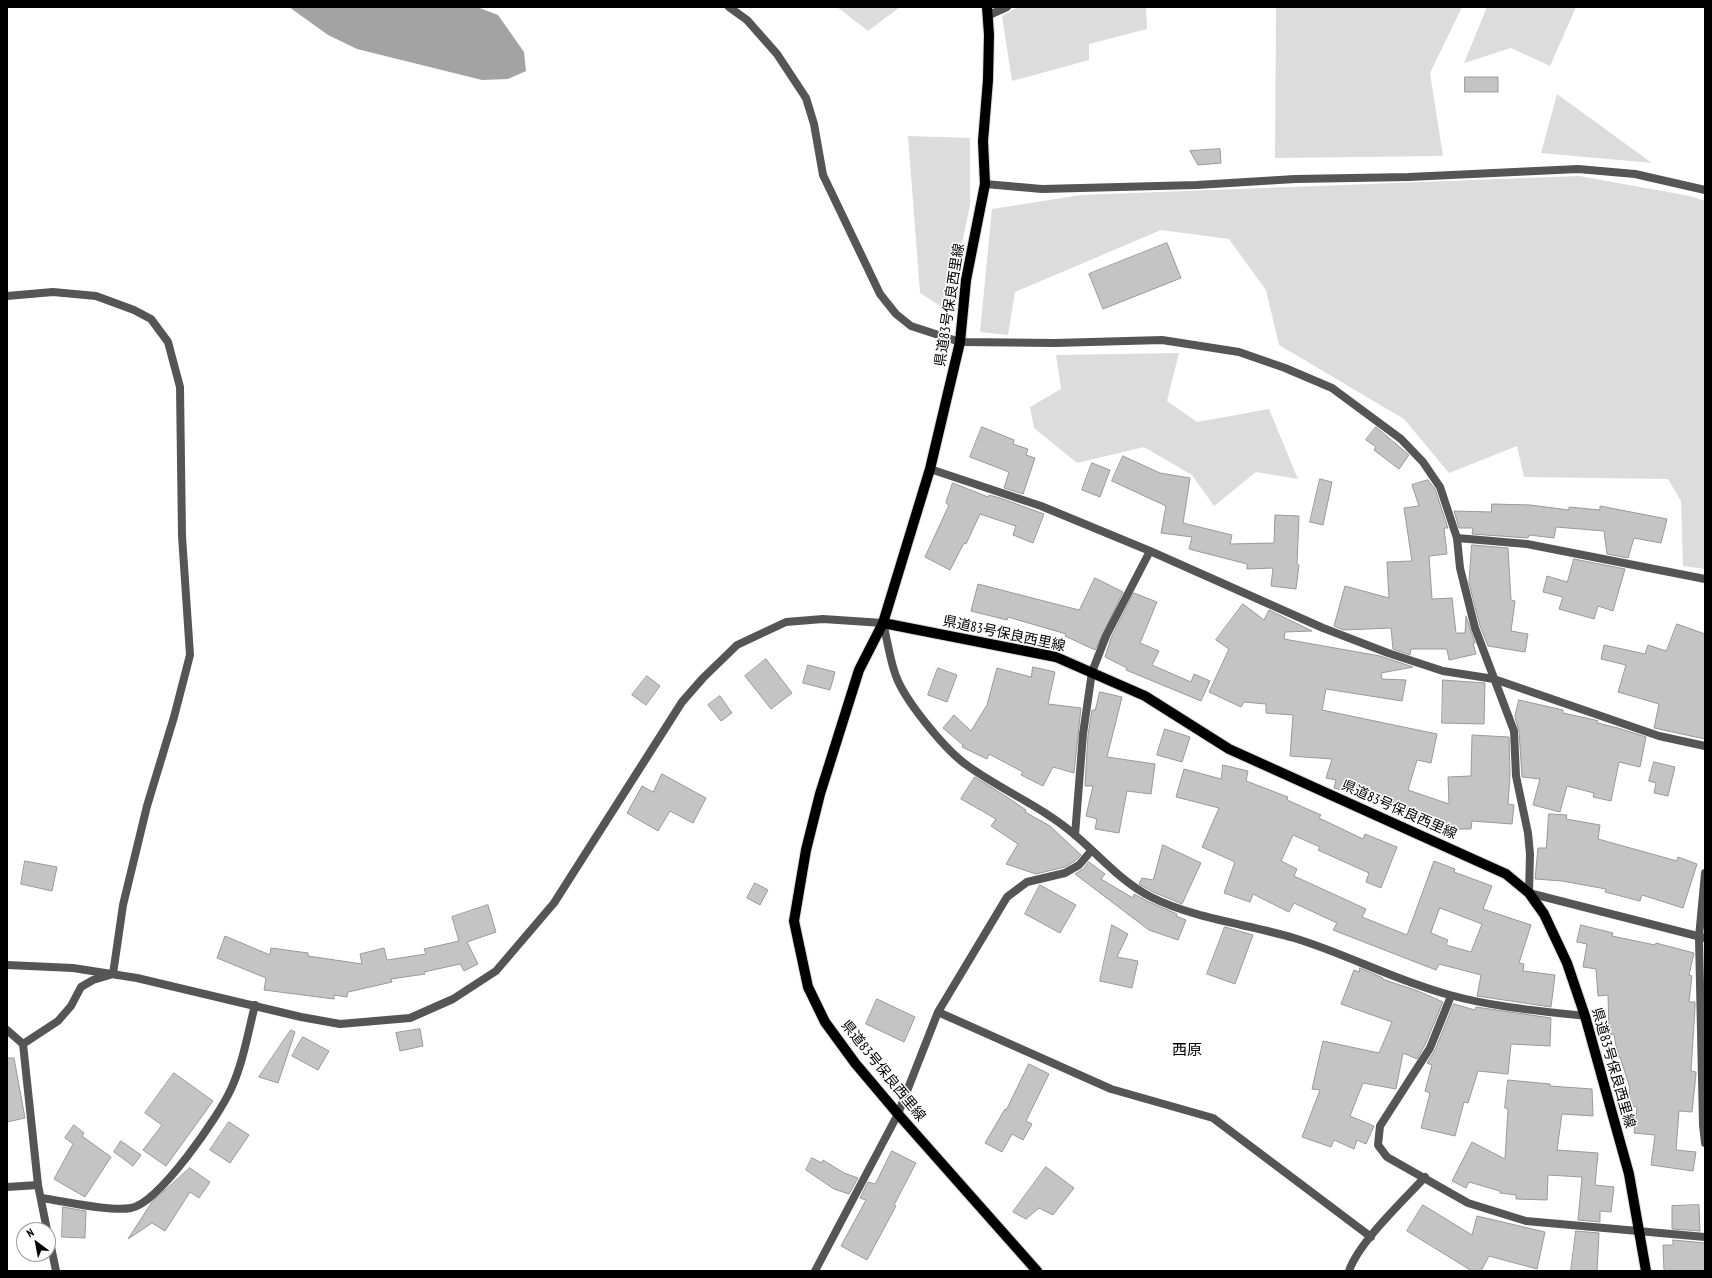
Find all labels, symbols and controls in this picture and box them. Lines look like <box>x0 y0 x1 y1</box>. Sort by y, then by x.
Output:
street label: 県道83号保良西里線 <box>932 242 968 368</box>
street label: 県道83号保良西里線 <box>941 613 1067 655</box>
street label: 県道83号保良西里線 <box>1339 777 1459 843</box>
street label: 県道83号保良西里線 <box>1588 1006 1638 1130</box>
street label: 県道83号保良西里線 <box>837 1017 929 1125</box>
district label: 西原 <box>1172 1042 1202 1060</box>
north arrow <box>16 1222 56 1262</box>
text: N <box>24 1225 36 1240</box>

